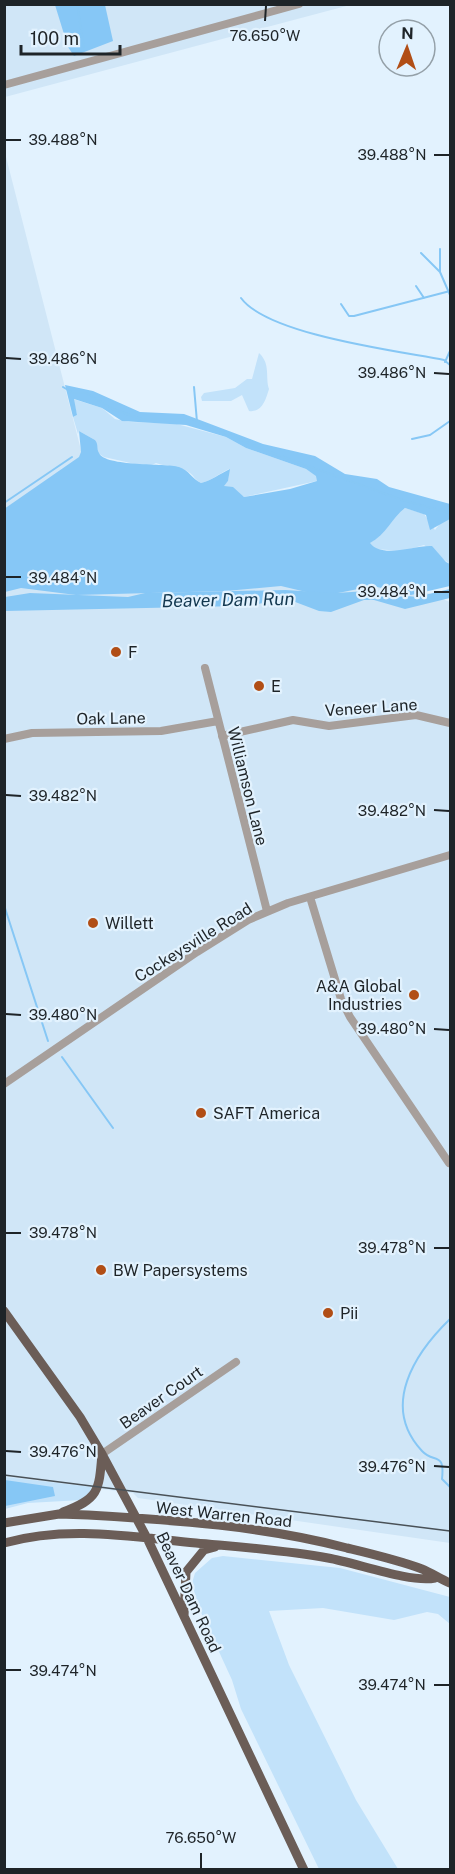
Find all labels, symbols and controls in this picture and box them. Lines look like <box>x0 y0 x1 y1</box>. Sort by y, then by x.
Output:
scale bar <box>21 18 120 56</box>
north arrow <box>377 18 437 78</box>
text: N <box>401 24 414 43</box>
text: 76.650°W <box>230 27 300 44</box>
text: 100 m <box>30 28 79 49</box>
text: 39.488°N <box>28 131 98 148</box>
text: 39.488°N <box>357 146 427 163</box>
text: 39.486°N <box>29 350 97 367</box>
text: 39.486°N <box>358 364 426 381</box>
text: 39.484°N <box>29 569 97 586</box>
text: 39.484°N <box>358 583 426 600</box>
water label: Beaver Dam Run <box>161 588 295 611</box>
place label: F <box>128 643 138 662</box>
marker: F <box>109 645 123 659</box>
place label: E <box>271 677 281 696</box>
marker: E <box>252 679 266 693</box>
street label: Veneer Lane <box>324 695 418 720</box>
street label: Oak Lane <box>76 708 146 729</box>
street label: Williamson Lane <box>224 725 271 847</box>
text: 39.482°N <box>29 787 97 804</box>
text: 39.482°N <box>358 802 426 819</box>
street label: Cockeysville Road <box>131 899 255 986</box>
place label: Willett <box>105 914 154 933</box>
marker: Willett <box>86 916 100 930</box>
place label: A&A Global Industries <box>316 977 402 1014</box>
marker: A&A Global Industries <box>407 988 421 1002</box>
text: 39.480°N <box>29 1006 97 1023</box>
text: 39.480°N <box>358 1020 426 1037</box>
place label: SAFT America <box>213 1104 320 1123</box>
marker: SAFT America <box>194 1106 208 1120</box>
text: 39.478°N <box>29 1224 97 1241</box>
text: 39.478°N <box>358 1239 426 1256</box>
place label: BW Papersystems <box>113 1261 248 1280</box>
marker: BW Papersystems <box>94 1263 108 1277</box>
place label: Pii <box>340 1304 358 1323</box>
marker: Pii <box>321 1306 335 1320</box>
street label: Beaver Court <box>116 1362 207 1433</box>
text: 39.476°N <box>29 1443 97 1460</box>
text: 39.476°N <box>358 1458 426 1475</box>
street label: West Warren Road <box>155 1498 293 1531</box>
street label: Beaver Dam Road <box>152 1529 225 1656</box>
text: 39.474°N <box>29 1662 97 1679</box>
text: 39.474°N <box>358 1676 426 1693</box>
text: 76.650°W <box>166 1829 236 1846</box>

